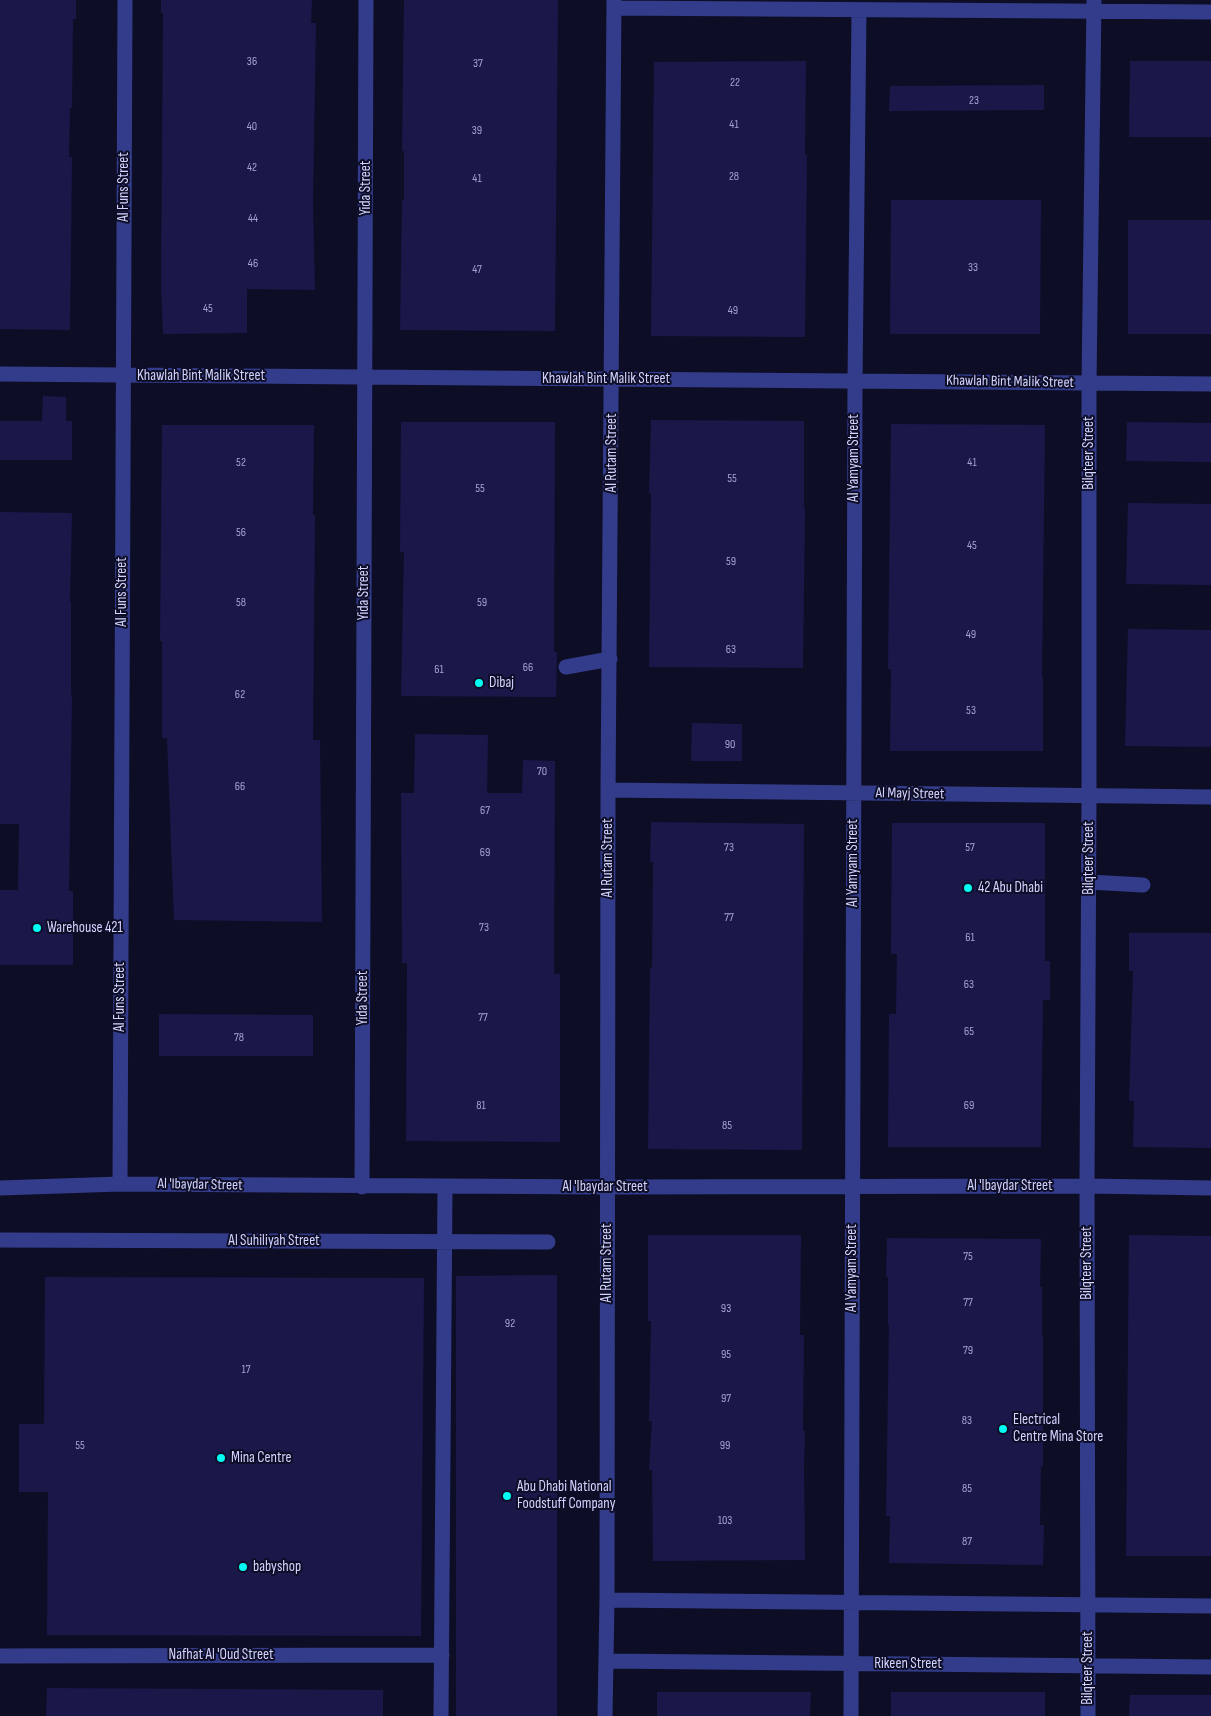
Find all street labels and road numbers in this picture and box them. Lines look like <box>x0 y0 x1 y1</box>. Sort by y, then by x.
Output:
street label: Al Funs Street <box>115 152 133 222</box>
street label: Yida Street <box>357 161 375 215</box>
street label: Khawlah Bint Malik Street <box>137 367 265 385</box>
street label: Khawlah Bint Malik Street <box>542 370 670 388</box>
street label: Khawlah Bint Malik Street <box>946 372 1074 392</box>
street label: Al Rutam Street <box>603 414 621 492</box>
street label: Al Yamyam Street <box>845 414 863 502</box>
street label: Bilqteer Street <box>1080 416 1098 490</box>
street label: Al Funs Street <box>113 557 131 627</box>
street label: Yida Street <box>355 566 373 620</box>
street label: Al Mayj Street <box>875 784 945 804</box>
street label: Al Rutam Street <box>599 819 617 897</box>
street label: Al Yamyam Street <box>844 819 862 907</box>
street label: Bilqteer Street <box>1080 821 1098 895</box>
street label: Al Funs Street <box>111 962 129 1032</box>
street label: Yida Street <box>354 971 372 1025</box>
street label: Al 'Ibaydar Street <box>157 1175 243 1195</box>
street label: Al 'Ibaydar Street <box>967 1177 1053 1195</box>
street label: Al 'Ibaydar Street <box>562 1178 648 1196</box>
street label: Al Rutam Street <box>598 1224 616 1302</box>
street label: Al Yamyam Street <box>843 1224 861 1312</box>
street label: Bilqteer Street <box>1078 1226 1096 1300</box>
street label: Al Suhiliyah Street <box>228 1232 320 1250</box>
street label: Bilqteer Street <box>1079 1631 1097 1705</box>
street label: Nafhat Al 'Oud Street <box>168 1646 274 1664</box>
street label: Rikeen Street <box>874 1655 942 1673</box>

